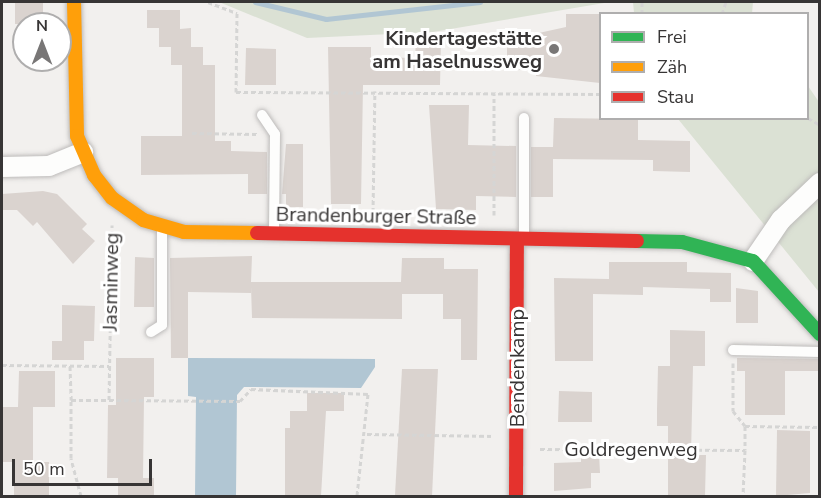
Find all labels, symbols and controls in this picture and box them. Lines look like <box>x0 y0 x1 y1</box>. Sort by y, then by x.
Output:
north arrow <box>12 12 72 72</box>
legend <box>599 12 809 120</box>
text: N <box>36 15 48 37</box>
text: Frei <box>657 25 687 49</box>
place label: Kindertagestätte am Haselnussweg <box>372 26 542 73</box>
marker: Kindertagestätte am Haselnussweg <box>547 42 561 56</box>
text: Zäh <box>657 55 687 79</box>
text: Stau <box>657 85 694 109</box>
street label: Brandenburger Straße <box>275 202 477 230</box>
street label: Jasminweg <box>98 232 124 332</box>
street label: Bendenkamp <box>505 309 529 427</box>
street label: Goldregenweg <box>564 437 698 461</box>
scale bar <box>15 447 154 485</box>
text: 50 m <box>23 457 65 481</box>

